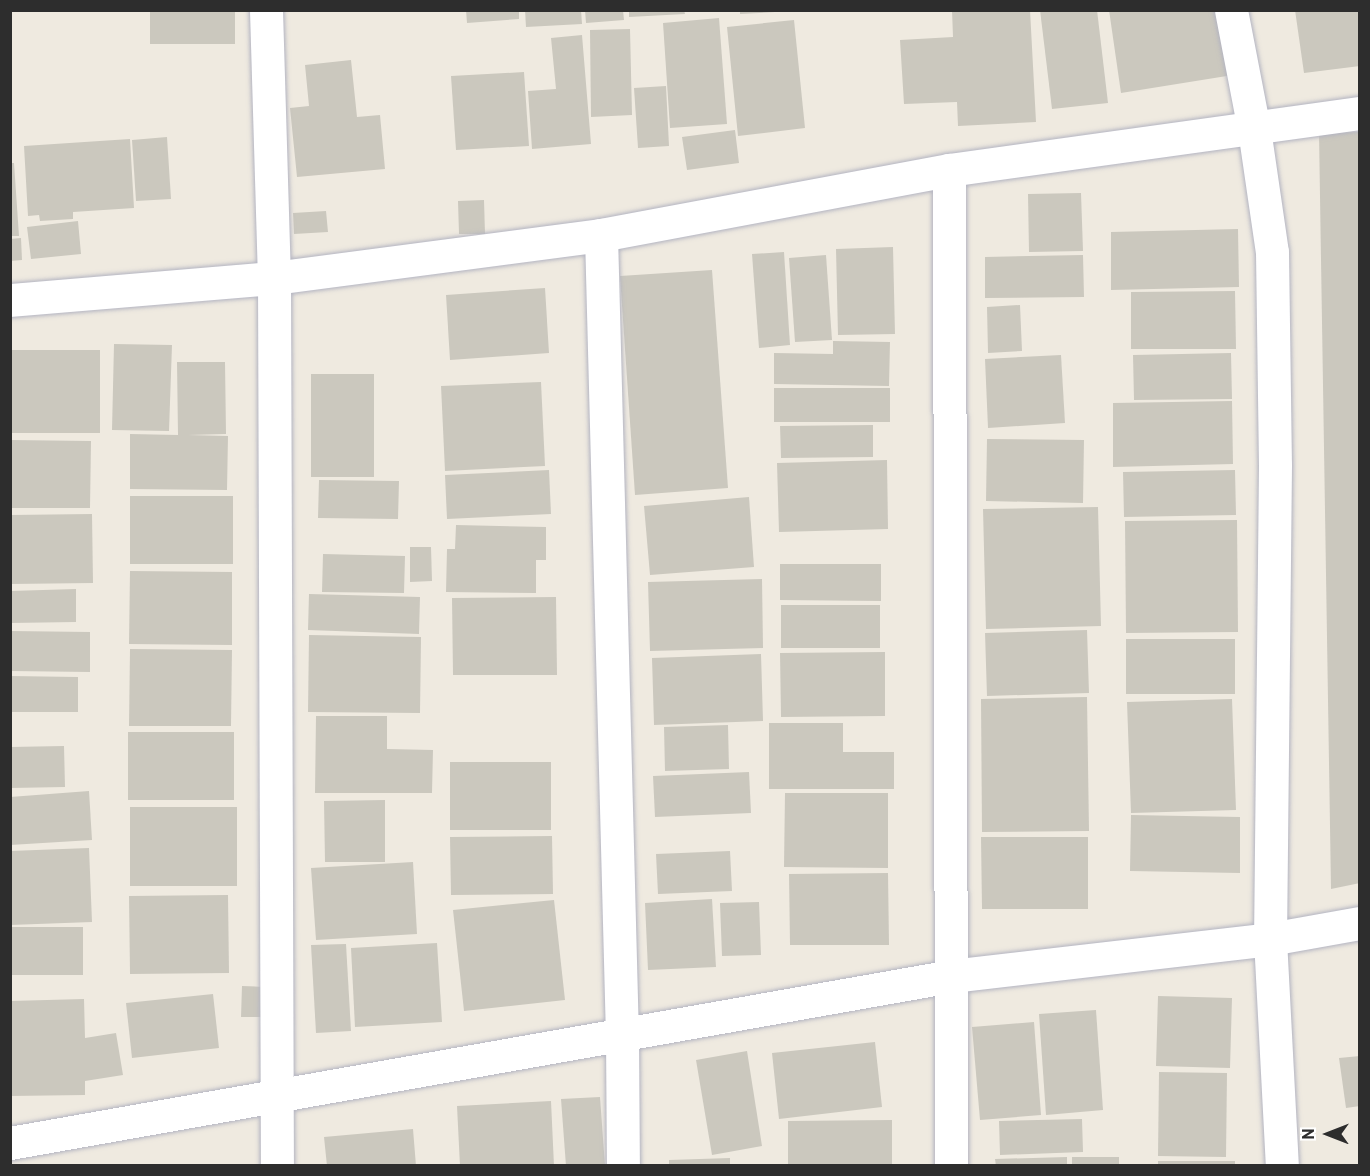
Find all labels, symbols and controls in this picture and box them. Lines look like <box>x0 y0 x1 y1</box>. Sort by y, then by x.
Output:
north arrow <box>1298 1104 1358 1164</box>
text: N <box>1300 1128 1320 1140</box>

